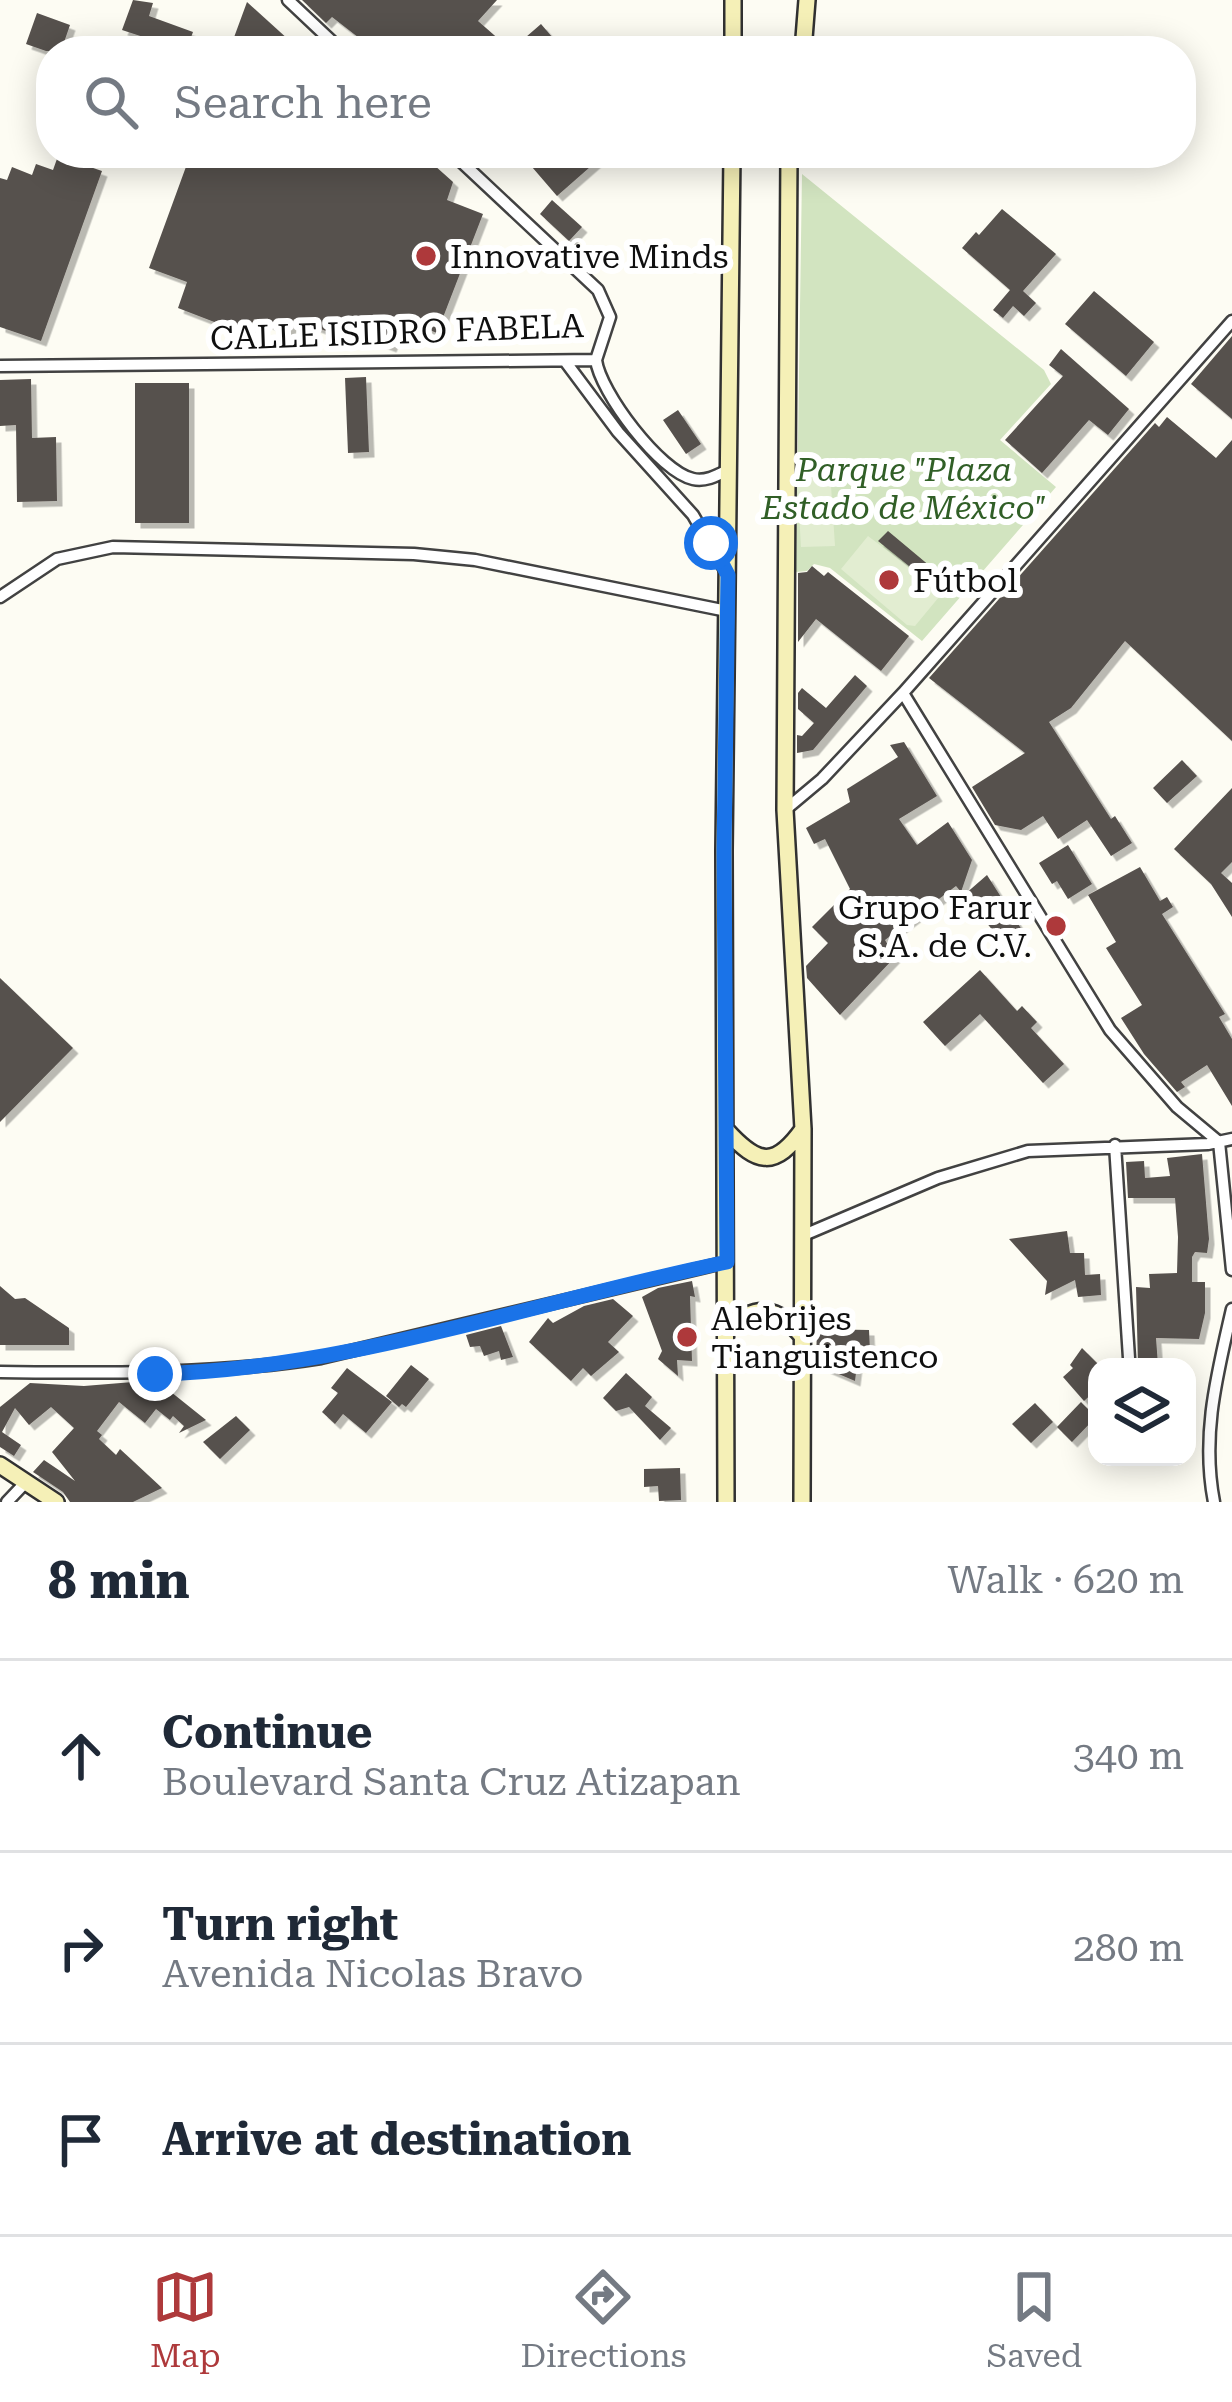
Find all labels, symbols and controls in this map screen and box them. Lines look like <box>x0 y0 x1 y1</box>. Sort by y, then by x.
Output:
search box <box>36 36 1196 168</box>
icon: search <box>78 69 144 135</box>
text: Search here <box>174 76 432 129</box>
place label: Innovative Minds <box>450 237 728 276</box>
marker: Innovative Minds <box>413 243 439 269</box>
street label: CALLE ISIDRO FABELA <box>210 306 584 358</box>
park label: Parque "Plaza Estado de México" <box>760 450 1047 527</box>
route start <box>684 516 738 570</box>
place label: Fútbol <box>913 561 1017 600</box>
marker: Fútbol <box>876 567 902 593</box>
place label: Grupo Farur S.A. de C.V. <box>838 888 1032 965</box>
marker: Grupo Farur S.A. de C.V. <box>1043 913 1069 939</box>
place label: Alebrijes Tianguistenco <box>711 1299 939 1376</box>
marker: Alebrijes Tianguistenco <box>674 1324 700 1350</box>
route end <box>128 1347 182 1401</box>
map controls <box>1088 1358 1196 1466</box>
button: layers <box>1088 1358 1196 1466</box>
text: 8 min <box>48 1551 190 1610</box>
text: Walk · 620 m <box>948 1557 1184 1603</box>
text: Continue <box>162 1706 373 1759</box>
icon: ahead <box>48 1723 114 1789</box>
text: 340 m <box>1073 1733 1184 1779</box>
text: Boulevard Santa Cruz Atizapan <box>162 1759 741 1805</box>
text: Turn right <box>162 1898 398 1951</box>
icon: right <box>48 1915 114 1981</box>
text: 280 m <box>1073 1925 1184 1971</box>
text: Avenida Nicolas Bravo <box>162 1951 584 1997</box>
icon: arrive <box>48 2107 114 2173</box>
text: Arrive at destination <box>162 2113 631 2166</box>
tab: Map <box>150 2264 221 2375</box>
tab: Directions <box>520 2264 686 2375</box>
tab: Saved <box>986 2264 1082 2375</box>

